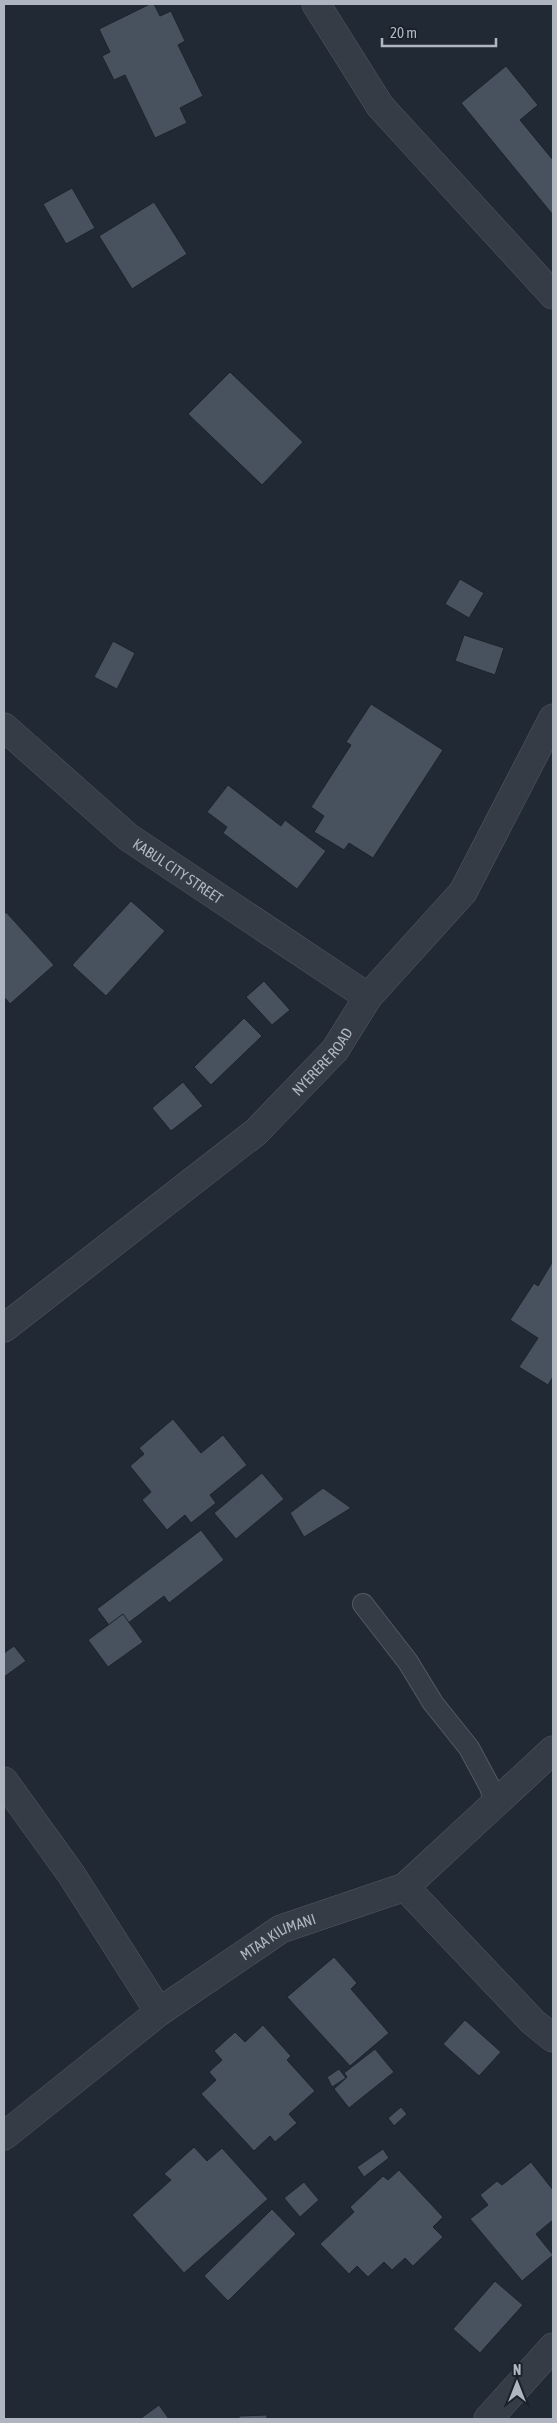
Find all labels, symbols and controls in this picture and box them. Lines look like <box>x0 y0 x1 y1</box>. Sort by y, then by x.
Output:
scale bar <box>382 15 496 47</box>
text: 20 m <box>390 24 417 41</box>
street label: KABUL CITY STREET <box>130 834 227 907</box>
street label: NYERERE ROAD <box>288 1025 355 1098</box>
street label: MTAA KILIMANI <box>237 1909 318 1963</box>
north arrow <box>492 2358 542 2408</box>
text: N <box>513 2362 521 2378</box>

